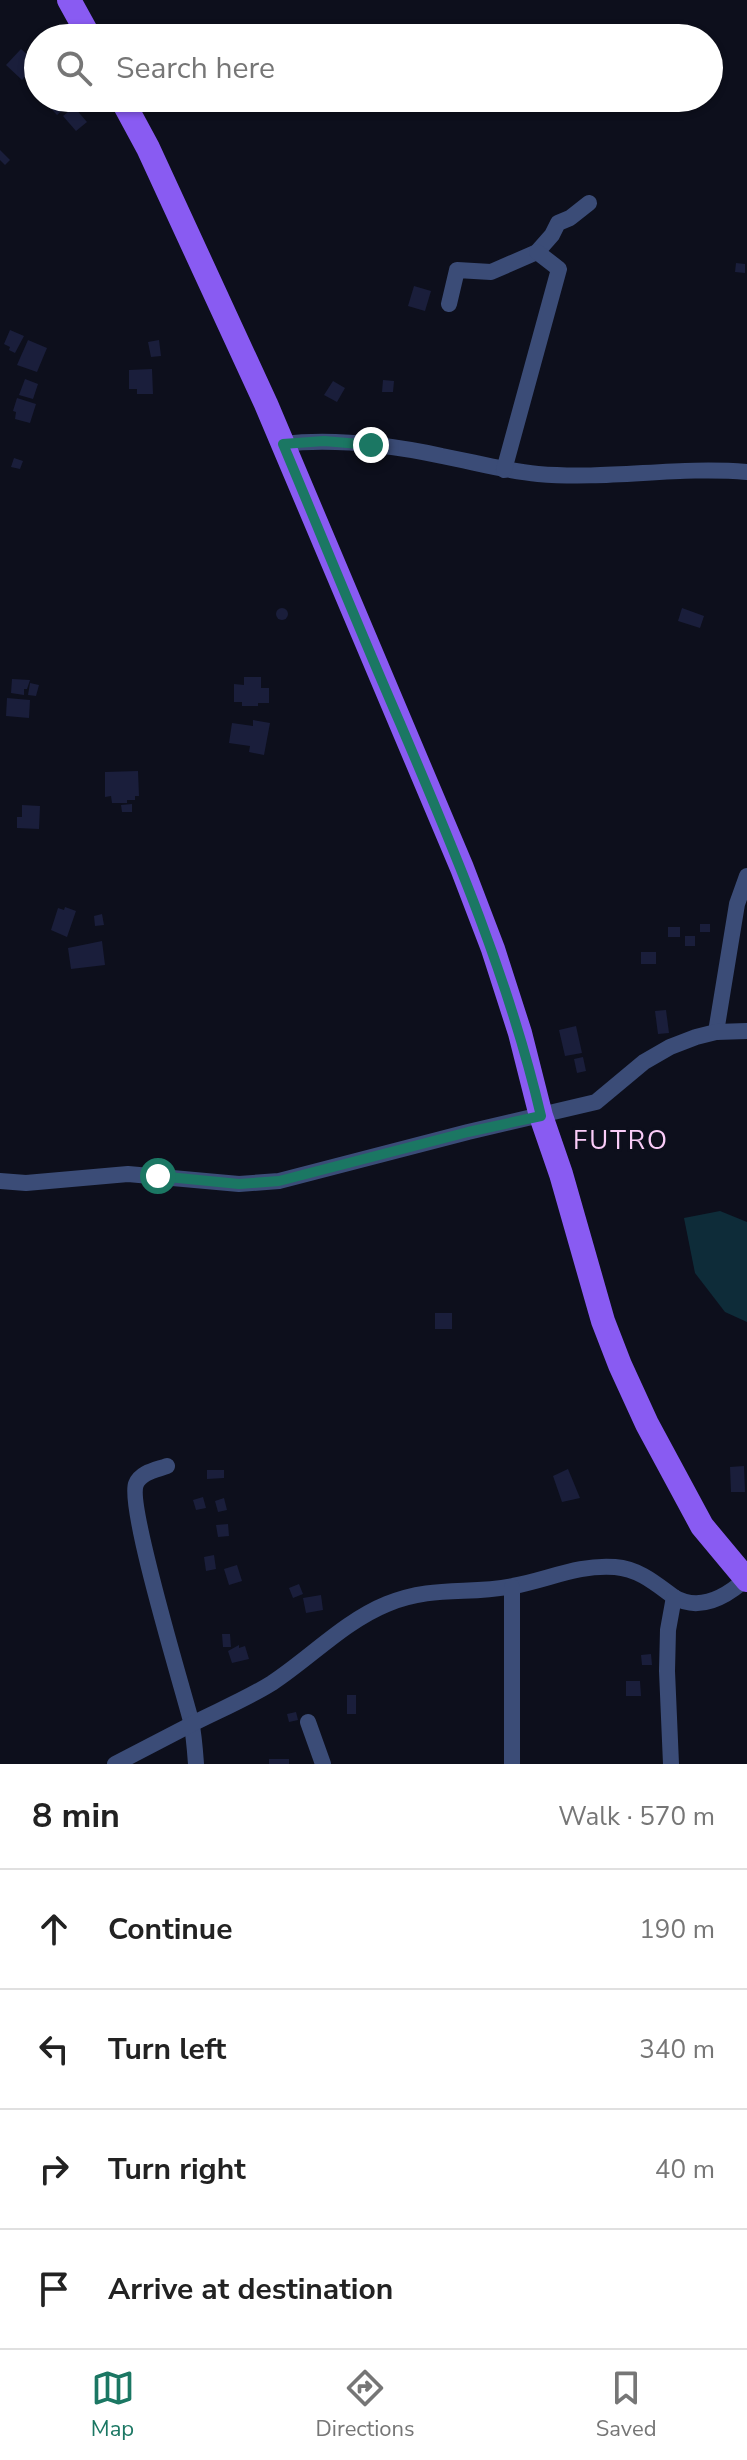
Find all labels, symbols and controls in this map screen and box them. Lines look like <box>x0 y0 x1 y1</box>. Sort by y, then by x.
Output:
search box <box>24 24 723 112</box>
icon: search <box>52 46 96 90</box>
text: Search here <box>116 48 275 89</box>
route end <box>353 427 389 463</box>
district label: FUTRO <box>573 1123 669 1158</box>
route start <box>140 1158 176 1194</box>
text: 8 min <box>32 1793 120 1839</box>
text: Walk · 570 m <box>558 1799 715 1834</box>
icon: ahead <box>32 1907 76 1951</box>
text: Continue <box>108 1909 233 1950</box>
text: 190 m <box>639 1912 715 1947</box>
icon: left <box>32 2027 76 2071</box>
text: Turn left <box>108 2029 226 2070</box>
text: 340 m <box>639 2032 715 2067</box>
icon: right <box>32 2147 76 2191</box>
text: Turn right <box>108 2149 246 2190</box>
text: 40 m <box>655 2152 715 2187</box>
icon: arrive <box>32 2267 76 2311</box>
text: Arrive at destination <box>108 2269 393 2310</box>
tab: Map <box>91 2366 135 2444</box>
tab: Directions <box>316 2366 415 2444</box>
tab: Saved <box>596 2366 656 2444</box>

